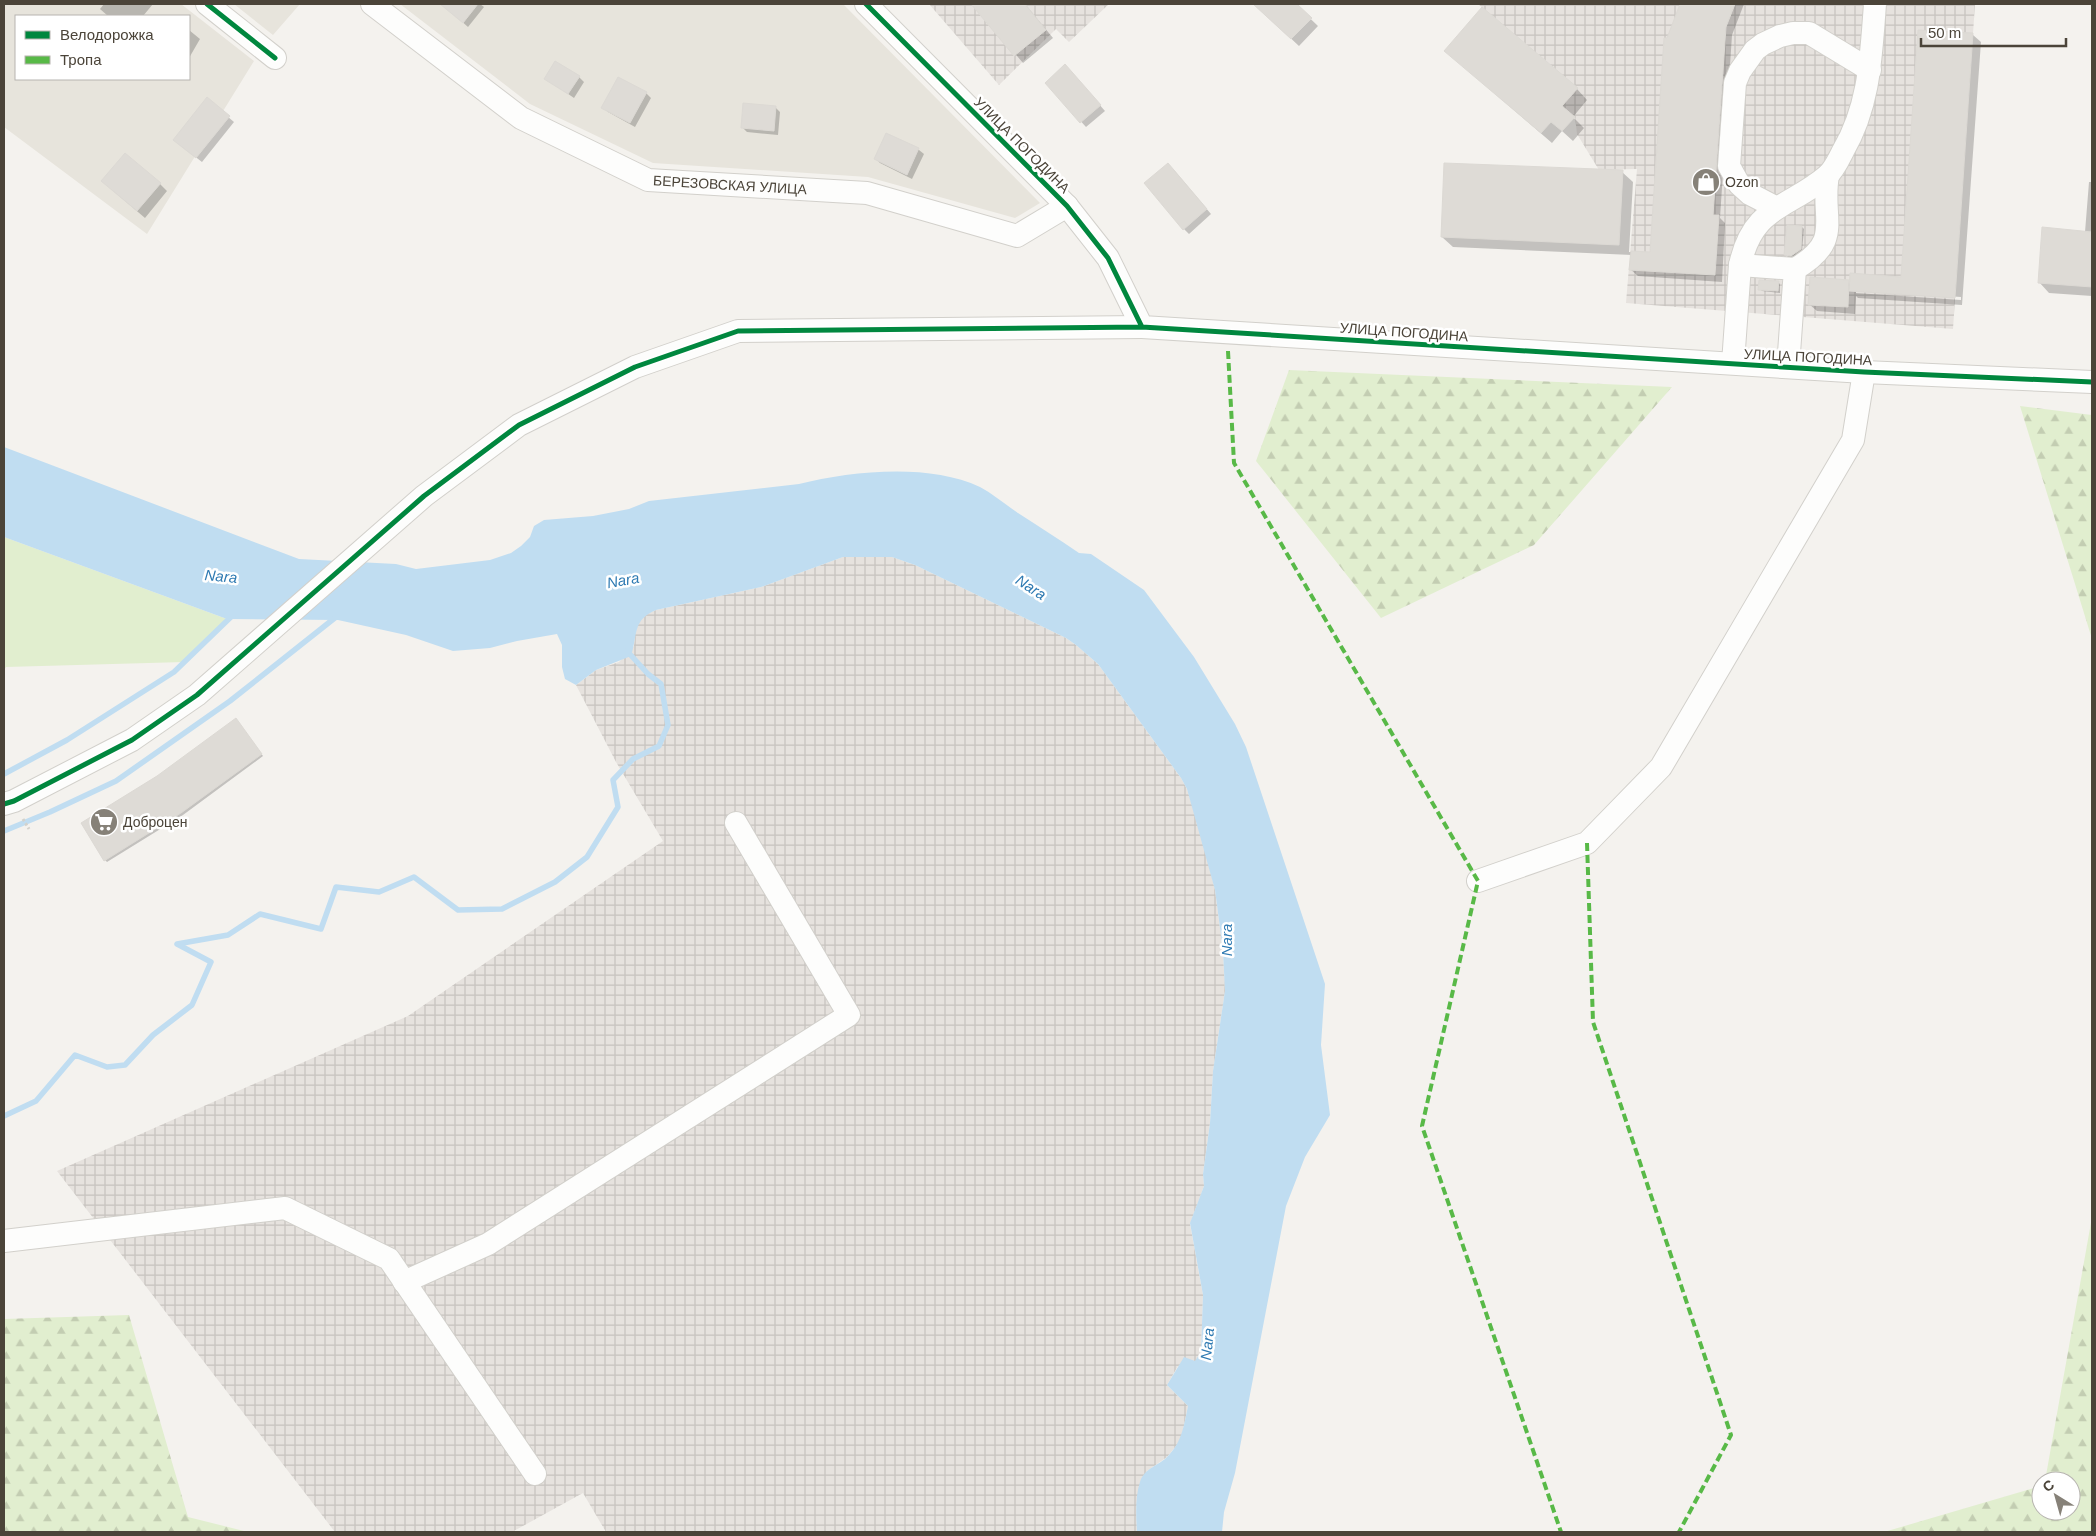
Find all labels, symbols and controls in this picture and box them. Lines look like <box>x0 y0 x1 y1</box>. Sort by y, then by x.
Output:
legend <box>15 15 190 80</box>
scale bar <box>1921 15 2066 47</box>
text: 50 m <box>1928 24 1961 41</box>
text: Велодорожка <box>60 26 154 43</box>
text: Тропа <box>60 51 102 68</box>
street label: УЛИЦА ПОГОДИНА <box>971 94 1074 197</box>
shop icon: Ozon <box>1691 167 1721 197</box>
street label: БЕРЕЗОВСКАЯ УЛИЦА <box>653 172 808 197</box>
place label: Ozon <box>1725 174 1758 190</box>
street label: УЛИЦА ПОГОДИНА <box>1339 320 1469 345</box>
street label: УЛИЦА ПОГОДИНА <box>1743 346 1873 368</box>
water label: Nara <box>204 566 238 586</box>
water label: Nara <box>606 569 640 591</box>
water label: Nara <box>1013 571 1049 603</box>
supermarket icon: Доброцен <box>89 807 119 837</box>
place label: Доброцен <box>123 814 187 830</box>
water label: Nara <box>1218 924 1235 956</box>
water label: Nara <box>1197 1327 1217 1361</box>
north arrow <box>2031 1471 2081 1521</box>
text: С <box>2039 1476 2057 1495</box>

